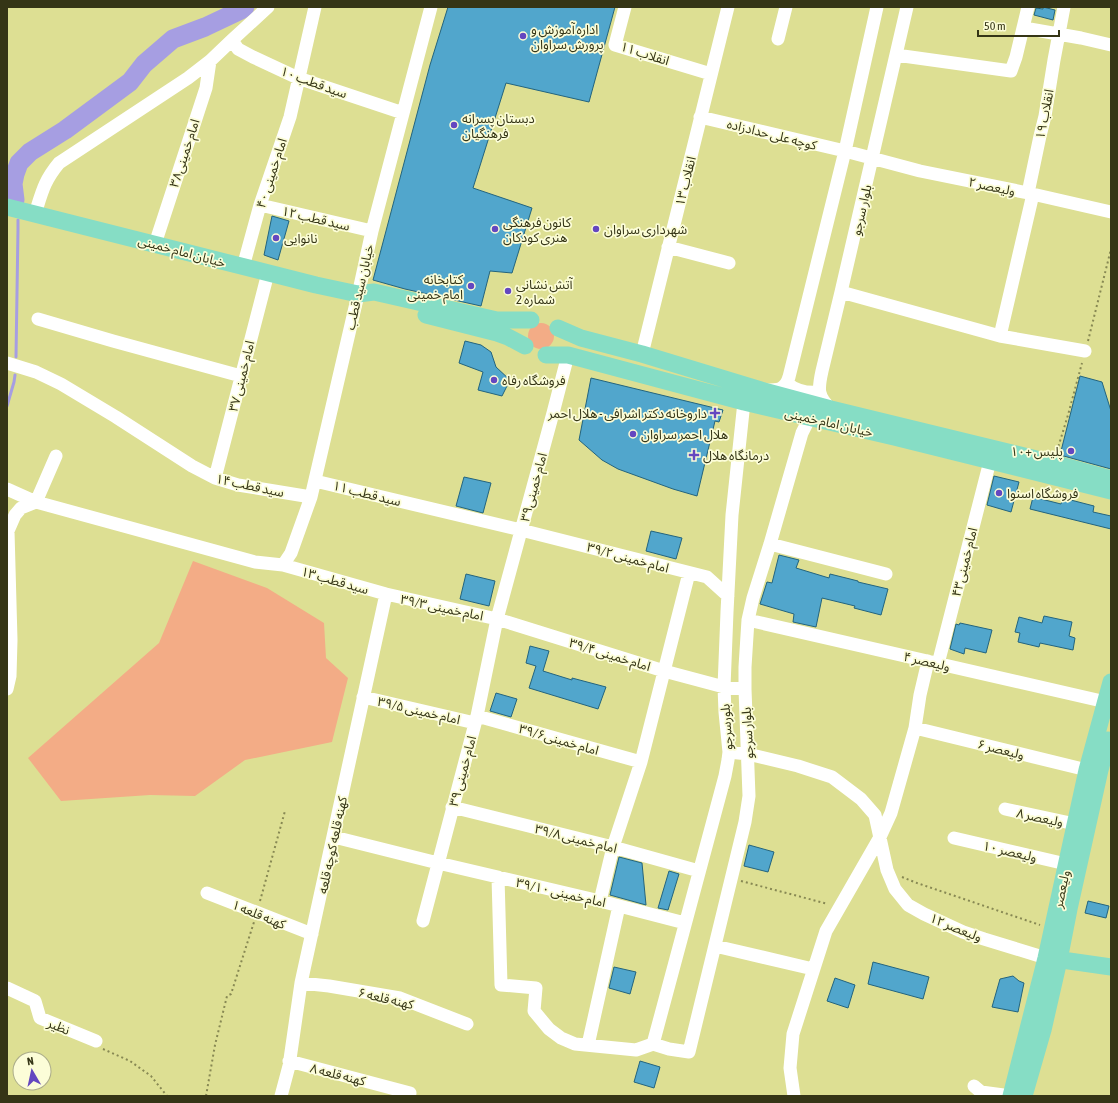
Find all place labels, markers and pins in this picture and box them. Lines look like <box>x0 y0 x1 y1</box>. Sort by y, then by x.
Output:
place label: اداره آموزش و پرورش سراوان <box>531 22 604 54</box>
marker: اداره آموزش و پرورش سراوان <box>518 31 528 41</box>
place label: دبستان پسرانه فرهنگیان <box>462 111 535 142</box>
marker: دبستان پسرانه فرهنگیان <box>449 120 459 130</box>
place label: کانون فرهنگی هنری کودکان <box>503 215 572 246</box>
place label: شهرداری سراوان <box>604 222 687 238</box>
marker: کانون فرهنگی هنری کودکان <box>490 224 500 234</box>
marker: شهرداری سراوان <box>591 224 601 234</box>
place label: نانوایی <box>284 231 317 247</box>
marker: نانوایی <box>271 233 281 243</box>
place label: کتابخانه امام خمینی <box>407 272 464 304</box>
place label: آتش نشانی شماره 2 <box>516 277 574 307</box>
marker: کتابخانه امام خمینی <box>466 281 476 291</box>
marker: آتش نشانی شماره 2 <box>503 286 513 296</box>
place label: فروشگاه رفاه <box>502 373 566 388</box>
marker: فروشگاه رفاه <box>489 375 499 385</box>
place label: داروخانه دکتر اشرافی - هلال احمر <box>547 406 707 422</box>
marker: داروخانه دکتر اشرافی - هلال احمر <box>710 408 720 418</box>
place label: هلال احمر سراوان <box>641 427 728 443</box>
marker: هلال احمر سراوان <box>628 429 638 439</box>
place label: پلیس +۱۰ <box>1010 444 1063 461</box>
marker: پلیس +۱۰ <box>1066 446 1076 456</box>
place label: درمانگاه هلال <box>703 448 769 464</box>
marker: درمانگاه هلال <box>688 449 700 461</box>
place label: فروشگاه اسنوا <box>1007 486 1079 501</box>
marker: فروشگاه اسنوا <box>994 488 1004 498</box>

